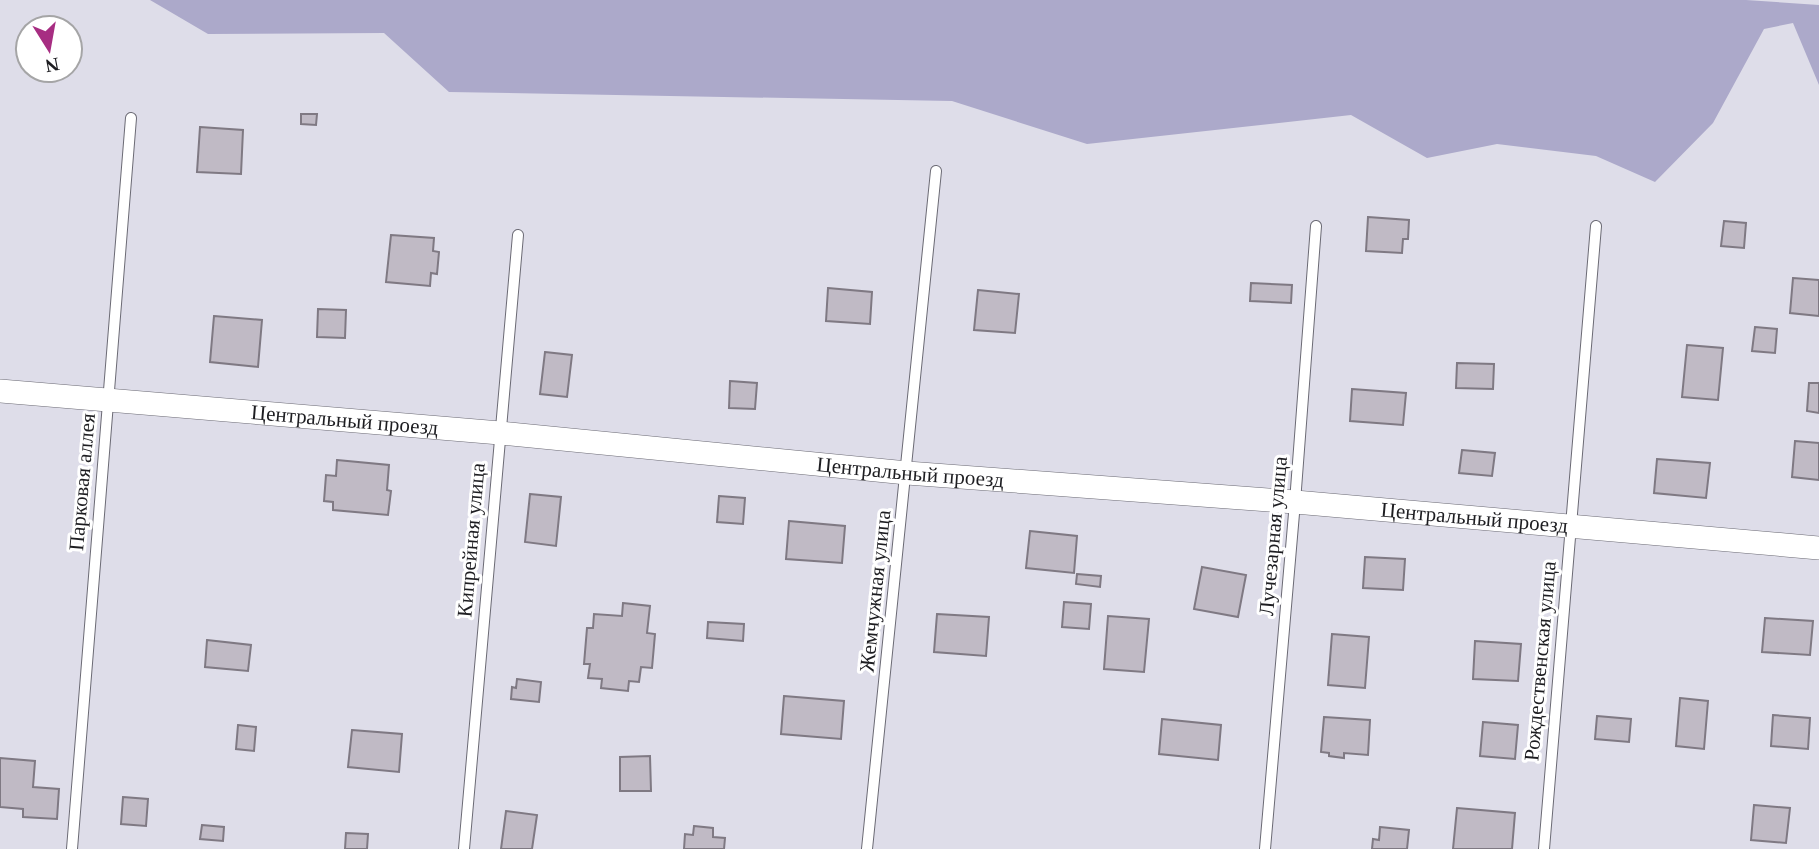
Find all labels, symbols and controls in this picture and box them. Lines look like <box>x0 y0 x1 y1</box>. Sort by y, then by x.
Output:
north arrow <box>14 14 84 84</box>
text: N <box>43 54 61 77</box>
street label: Центральный проезд <box>250 400 440 440</box>
street label: Парковая аллея <box>64 412 100 552</box>
street label: Центральный проезд <box>816 452 1005 492</box>
street label: Лучезарная улица <box>1254 455 1292 617</box>
street label: Кипрейная улица <box>452 461 490 618</box>
street label: Центральный проезд <box>1380 498 1569 538</box>
street label: Жемчужная улица <box>855 508 896 673</box>
street label: Рождественская улица <box>1519 560 1561 762</box>

